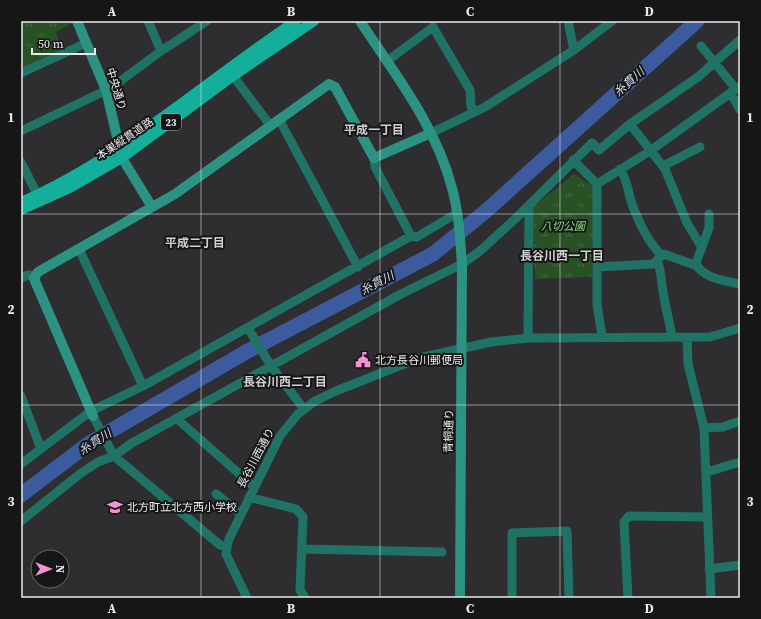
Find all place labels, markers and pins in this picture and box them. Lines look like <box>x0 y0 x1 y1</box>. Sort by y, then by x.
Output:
public building icon: 北方長谷川郵便局 <box>354 351 372 369</box>
place label: 北方長谷川郵便局 <box>375 353 463 368</box>
school or university icon: 北方町立北方西小学校 <box>106 498 124 516</box>
place label: 北方町立北方西小学校 <box>127 500 237 515</box>

